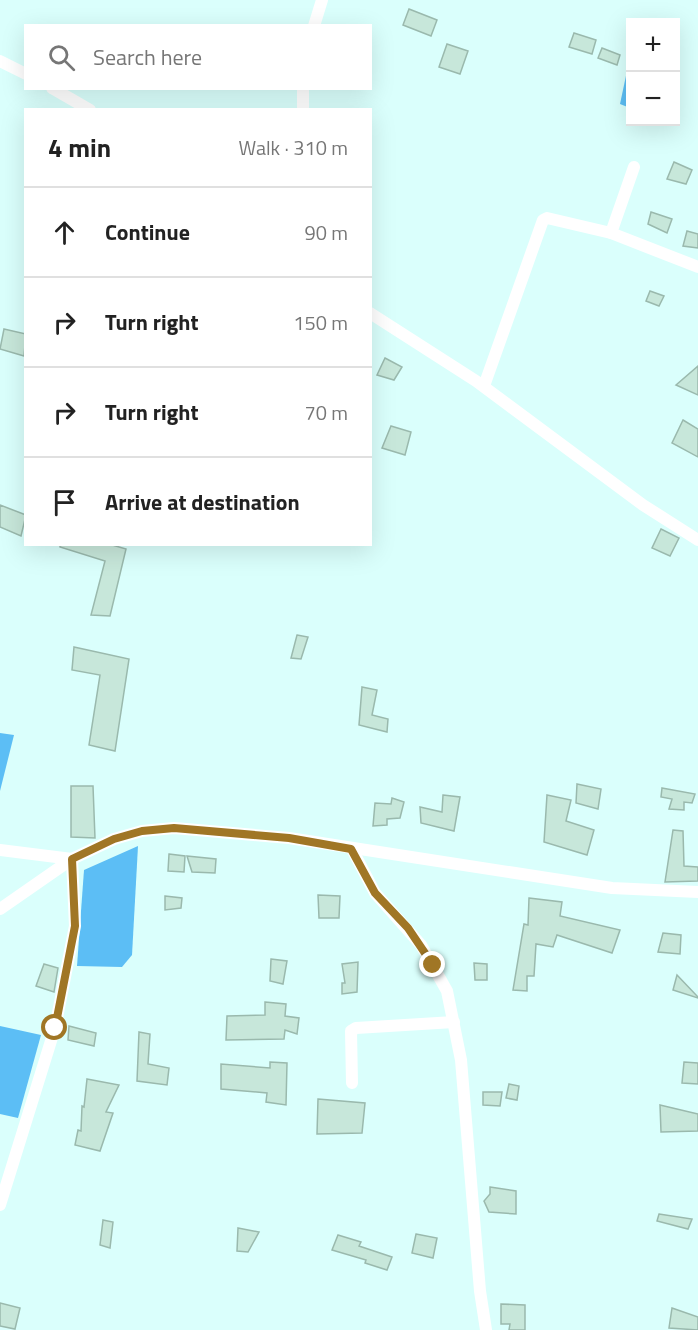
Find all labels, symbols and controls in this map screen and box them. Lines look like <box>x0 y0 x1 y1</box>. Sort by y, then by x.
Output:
map controls <box>626 18 680 126</box>
button: + <box>626 18 680 72</box>
search box <box>24 24 372 90</box>
text: Search here <box>93 40 202 74</box>
icon: search <box>45 41 78 74</box>
button: − <box>626 72 680 126</box>
text: 4 min <box>48 128 111 167</box>
text: Walk · 310 m <box>239 132 348 163</box>
text: Continue <box>105 215 190 249</box>
icon: ahead <box>48 216 81 249</box>
text: 90 m <box>304 217 348 248</box>
text: Turn right <box>105 305 199 339</box>
icon: right <box>48 306 81 339</box>
text: 150 m <box>293 307 348 338</box>
text: Turn right <box>105 395 199 429</box>
icon: right <box>48 396 81 429</box>
text: 70 m <box>304 397 348 428</box>
text: Arrive at destination <box>105 485 300 519</box>
icon: arrive <box>48 486 81 519</box>
route end <box>419 951 445 977</box>
route start <box>41 1014 67 1040</box>

